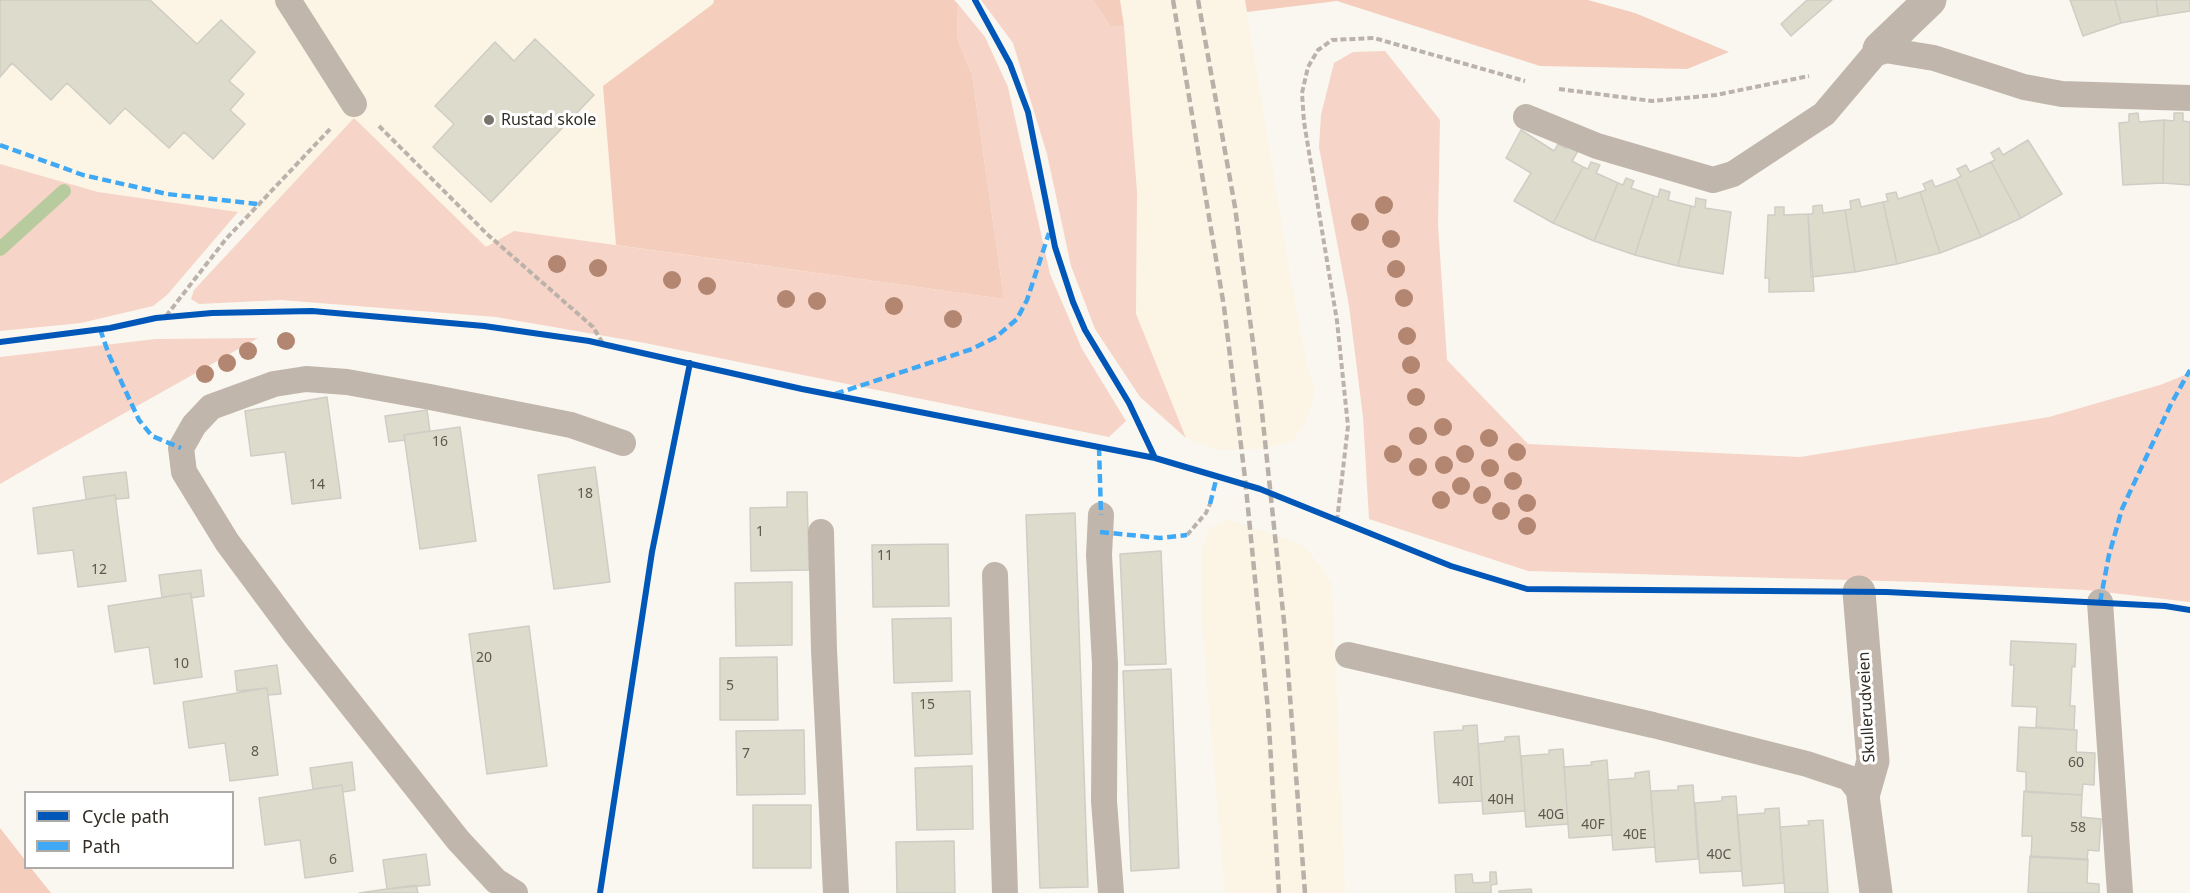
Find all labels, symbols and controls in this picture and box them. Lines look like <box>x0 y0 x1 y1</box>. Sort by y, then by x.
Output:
place label: Rustad skole <box>501 110 596 130</box>
marker: Rustad skole <box>482 113 496 127</box>
house number: 16 <box>432 434 448 450</box>
house number: 14 <box>309 477 325 493</box>
house number: 18 <box>577 486 593 502</box>
house number: 1 <box>756 524 764 540</box>
house number: 11 <box>877 548 893 564</box>
house number: 12 <box>91 562 107 578</box>
house number: 20 <box>476 650 492 666</box>
street label: Skullerudveien <box>1855 651 1879 763</box>
house number: 10 <box>173 656 189 672</box>
house number: 5 <box>726 678 734 694</box>
house number: 15 <box>919 697 935 713</box>
house number: 8 <box>251 744 259 760</box>
house number: 7 <box>742 746 750 762</box>
house number: 60 <box>2068 755 2084 771</box>
house number: 40I <box>1453 774 1473 790</box>
legend <box>24 791 234 869</box>
house number: 40H <box>1488 792 1514 808</box>
text: Cycle path <box>82 804 169 828</box>
house number: 40G <box>1538 807 1564 823</box>
house number: 40F <box>1581 817 1605 833</box>
house number: 58 <box>2070 820 2086 836</box>
house number: 40E <box>1623 827 1647 843</box>
text: Path <box>82 834 121 858</box>
house number: 40C <box>1707 847 1731 863</box>
house number: 6 <box>329 852 337 868</box>

